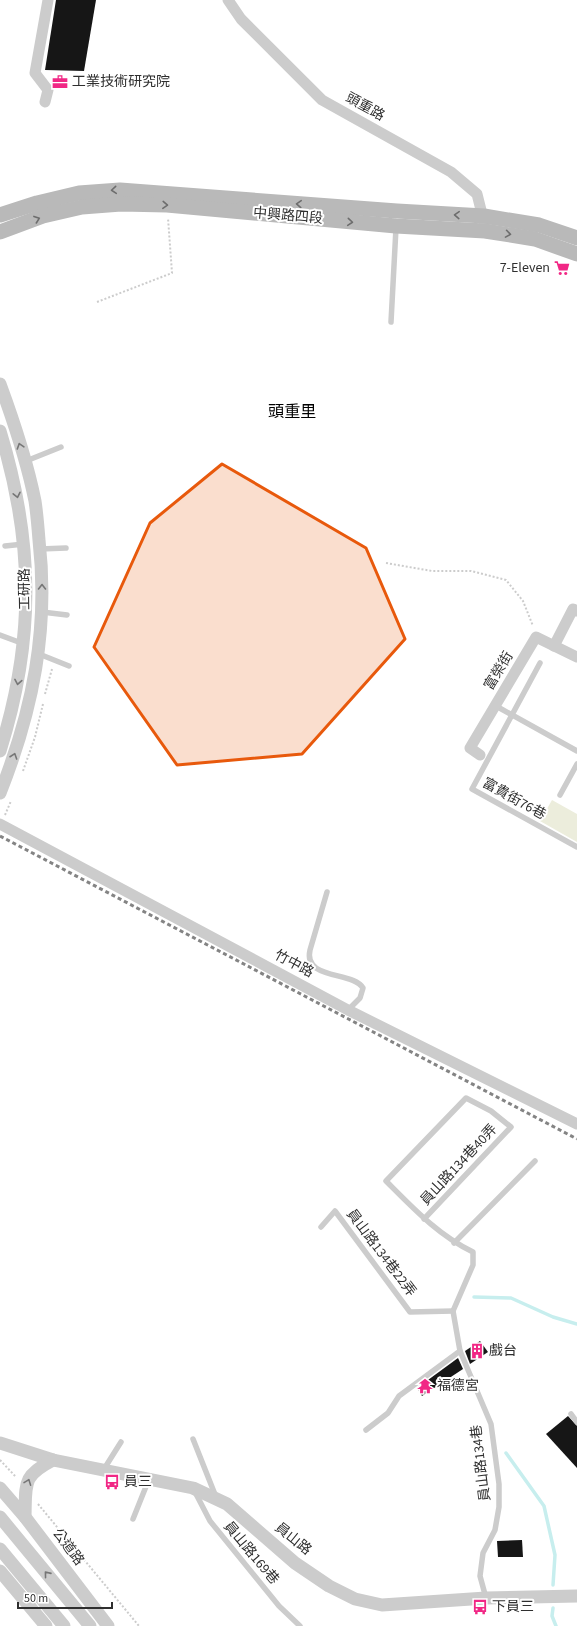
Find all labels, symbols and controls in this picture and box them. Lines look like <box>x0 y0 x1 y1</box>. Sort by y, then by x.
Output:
place label: 工業技術研究院 <box>72 72 170 92</box>
office icon: 工業技術研究院 <box>51 73 69 91</box>
street label: 頭重路 <box>342 88 388 126</box>
one-way arrow <box>111 186 117 195</box>
one-way arrow <box>296 199 302 208</box>
one-way arrow <box>162 201 168 209</box>
street label: 中興路四段 <box>252 203 324 229</box>
one-way arrow <box>454 210 460 219</box>
one-way arrow <box>33 215 40 223</box>
one-way arrow <box>347 217 353 226</box>
one-way arrow <box>504 230 511 238</box>
place label: 7-Eleven <box>500 258 550 278</box>
supermarket icon: 7-Eleven <box>553 259 571 277</box>
district label: 頭重里 <box>268 401 316 423</box>
one-way arrow <box>16 442 25 449</box>
one-way arrow <box>13 492 21 499</box>
street label: 工研路 <box>15 568 35 610</box>
one-way arrow <box>38 584 46 590</box>
street label: 富榮街 <box>480 648 518 694</box>
one-way arrow <box>14 679 23 685</box>
one-way arrow <box>9 753 18 760</box>
street label: 富貴街76巷 <box>479 773 549 825</box>
street label: 竹中路 <box>271 945 317 983</box>
street label: 員山路134巷40弄 <box>416 1120 502 1210</box>
street label: 員山路134巷22弄 <box>341 1205 421 1301</box>
place label: 戲台 <box>489 1341 517 1361</box>
building icon: 戲台 <box>468 1342 486 1360</box>
place label: 福德宮 <box>437 1376 479 1396</box>
temple icon: 福德宮 <box>416 1377 434 1395</box>
street label: 員山路134巷 <box>466 1424 496 1502</box>
place label: 員三 <box>124 1472 152 1492</box>
bus stop icon: 員三 <box>103 1473 121 1491</box>
one-way arrow <box>24 1478 32 1485</box>
street label: 員山路169巷 <box>219 1517 283 1589</box>
street label: 員山路 <box>270 1518 316 1560</box>
street label: 公道路 <box>47 1524 89 1570</box>
one-way arrow <box>45 1572 52 1579</box>
scale bar <box>18 1584 112 1610</box>
text: 50 m <box>24 1590 48 1607</box>
place label: 下員三 <box>492 1597 534 1617</box>
bus stop icon: 下員三 <box>471 1598 489 1616</box>

